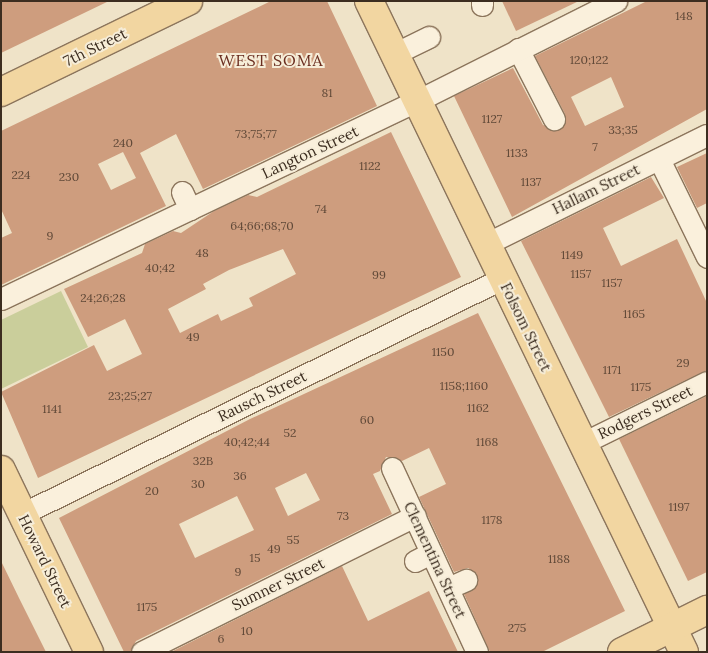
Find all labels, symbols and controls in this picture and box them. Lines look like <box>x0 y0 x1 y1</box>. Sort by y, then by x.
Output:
house number: 148 <box>675 9 693 23</box>
street label: 7th Street <box>60 24 130 70</box>
district label: WEST SOMA <box>217 50 325 70</box>
house number: 120;122 <box>570 53 608 67</box>
house number: 81 <box>321 86 333 100</box>
house number: 1127 <box>482 112 502 126</box>
street label: Langton Street <box>259 122 361 182</box>
house number: 33;35 <box>608 123 638 137</box>
house number: 73;75;77 <box>235 127 277 141</box>
house number: 240 <box>113 136 133 150</box>
house number: 7 <box>592 140 598 154</box>
house number: 1133 <box>506 146 528 160</box>
house number: 1122 <box>359 159 381 173</box>
street label: Hallam Street <box>549 160 643 218</box>
house number: 224 <box>11 168 31 182</box>
house number: 230 <box>59 170 79 184</box>
house number: 1137 <box>521 175 541 189</box>
house number: 74 <box>315 202 327 216</box>
house number: 64;66;68;70 <box>230 219 294 233</box>
house number: 9 <box>47 229 53 243</box>
house number: 48 <box>195 246 209 260</box>
house number: 1149 <box>561 248 583 262</box>
house number: 40;42 <box>145 261 175 275</box>
house number: 1157 <box>571 267 591 281</box>
house number: 99 <box>372 268 386 282</box>
house number: 1157 <box>602 276 622 290</box>
street label: Folsom Street <box>497 280 555 374</box>
house number: 24;26;28 <box>80 291 126 305</box>
house number: 1165 <box>623 307 645 321</box>
house number: 49 <box>186 330 200 344</box>
house number: 1150 <box>432 345 454 359</box>
house number: 29 <box>676 356 690 370</box>
house number: 1171 <box>603 363 621 377</box>
street label: Rausch Street <box>215 367 309 425</box>
house number: 1158;1160 <box>440 379 488 393</box>
house number: 1175 <box>631 380 651 394</box>
street label: Rodgers Street <box>595 381 695 443</box>
house number: 23;25;27 <box>108 389 152 403</box>
house number: 1162 <box>467 401 489 415</box>
house number: 1141 <box>42 402 62 416</box>
house number: 60 <box>360 413 374 427</box>
house number: 52 <box>284 426 296 440</box>
house number: 40;42;44 <box>224 435 270 449</box>
house number: 1168 <box>476 435 498 449</box>
house number: 32B <box>193 454 213 468</box>
house number: 36 <box>233 469 247 483</box>
house number: 30 <box>191 477 205 491</box>
house number: 20 <box>145 484 159 498</box>
street label: Clementina Street <box>400 499 470 621</box>
house number: 1197 <box>669 500 689 514</box>
house number: 73 <box>337 509 349 523</box>
street label: Howard Street <box>15 511 75 611</box>
house number: 1178 <box>481 513 503 527</box>
house number: 55 <box>286 533 300 547</box>
house number: 49 <box>267 542 281 556</box>
house number: 15 <box>250 551 260 565</box>
house number: 1188 <box>548 552 570 566</box>
street label: Sumner Street <box>229 554 327 614</box>
house number: 9 <box>235 565 241 579</box>
house number: 1175 <box>137 600 157 614</box>
house number: 275 <box>508 621 526 635</box>
house number: 10 <box>241 624 253 638</box>
house number: 6 <box>218 632 224 646</box>

